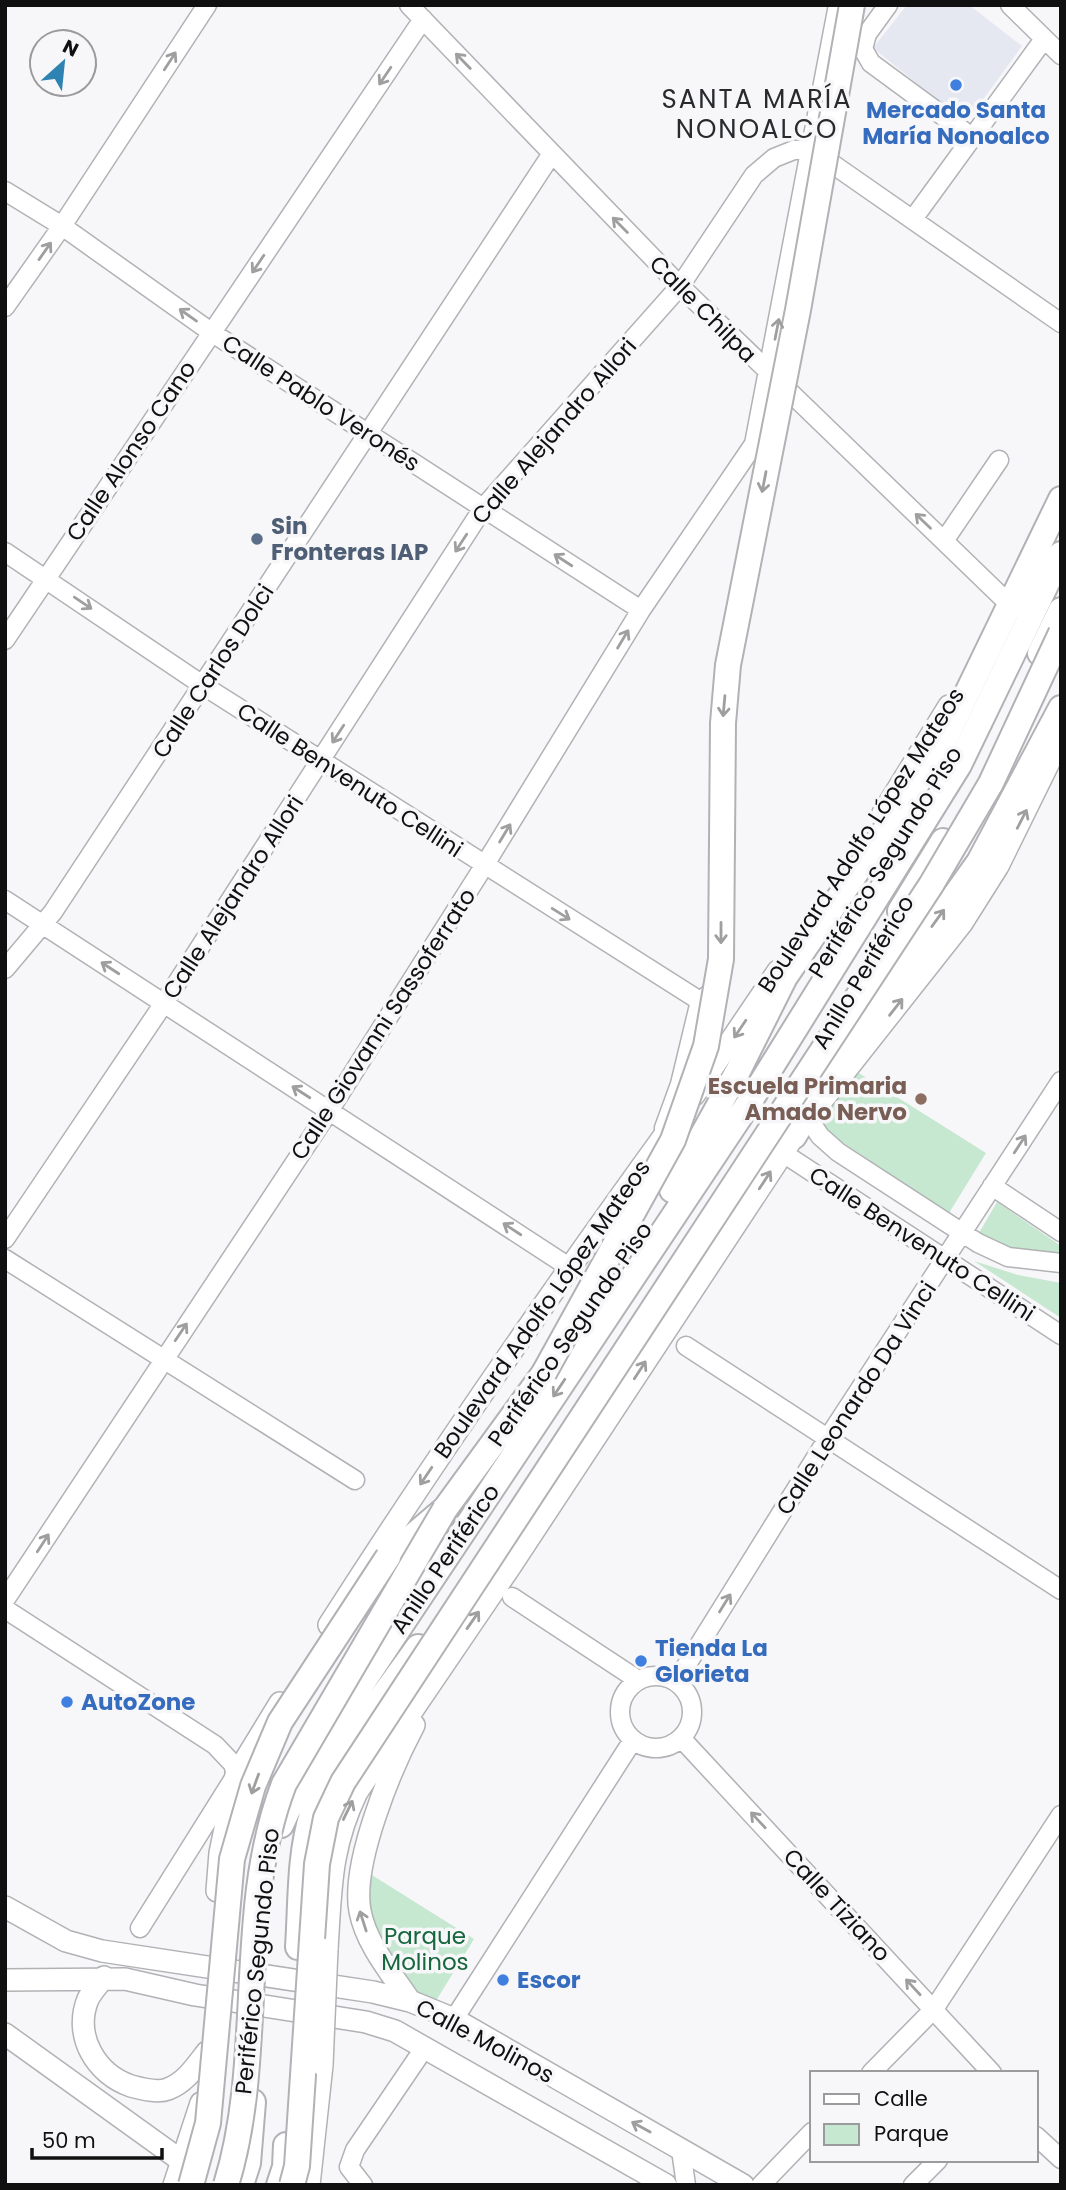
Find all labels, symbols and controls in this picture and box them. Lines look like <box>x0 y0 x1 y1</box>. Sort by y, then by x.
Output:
north arrow <box>28 28 98 98</box>
text: N <box>58 33 83 64</box>
one-way arrow <box>164 52 178 72</box>
one-way arrow <box>454 53 471 70</box>
one-way arrow <box>378 66 392 85</box>
marker: Mercado Santa María Nonoalco <box>948 77 964 93</box>
district label: SANTA MARÍA NONOALCO <box>661 81 853 147</box>
place label: Mercado Santa María Nonoalco <box>862 94 1050 152</box>
one-way arrow <box>611 217 628 234</box>
one-way arrow <box>38 242 52 261</box>
street label: Calle Chilpa <box>642 248 764 370</box>
one-way arrow <box>250 254 265 273</box>
one-way arrow <box>179 308 198 322</box>
one-way arrow <box>770 318 784 341</box>
street label: Calle Pablo Veronés <box>216 327 426 479</box>
street label: Calle Alejandro Allori <box>464 331 644 531</box>
street label: Calle Alonso Cano <box>59 354 203 548</box>
one-way arrow <box>757 470 771 493</box>
place label: Sin Fronteras IAP <box>271 510 428 568</box>
one-way arrow <box>915 512 932 529</box>
marker: Sin Fronteras IAP <box>249 531 265 547</box>
one-way arrow <box>453 532 467 552</box>
one-way arrow <box>554 553 573 567</box>
street label: Calle Carlos Dolci <box>145 578 281 764</box>
one-way arrow <box>73 596 92 610</box>
one-way arrow <box>616 630 631 649</box>
street label: Boulevard Adolfo López Mateos <box>750 681 972 999</box>
one-way arrow <box>718 694 731 716</box>
street label: Calle Benvenuto Cellini <box>231 695 469 865</box>
one-way arrow <box>331 724 345 744</box>
street label: Periférico Segundo Piso <box>801 740 969 984</box>
street label: Calle Alejandro Allori <box>155 789 311 1005</box>
one-way arrow <box>1016 809 1030 830</box>
one-way arrow <box>498 824 512 844</box>
street label: Calle Giovanni Sassoferrato <box>283 882 483 1166</box>
street label: Anillo Periférico <box>804 889 922 1055</box>
one-way arrow <box>550 908 570 922</box>
one-way arrow <box>931 909 945 928</box>
one-way arrow <box>714 921 728 944</box>
one-way arrow <box>101 961 120 975</box>
one-way arrow <box>888 999 903 1017</box>
one-way arrow <box>733 1019 747 1038</box>
place label: Escuela Primaria Amado Nervo <box>708 1070 907 1128</box>
one-way arrow <box>292 1085 311 1099</box>
marker: Escuela Primaria Amado Nervo <box>913 1091 929 1107</box>
one-way arrow <box>1012 1135 1027 1154</box>
street label: Boulevard Adolfo López Mateos <box>426 1153 658 1465</box>
street label: Calle Benvenuto Cellini <box>803 1159 1041 1329</box>
one-way arrow <box>758 1171 772 1190</box>
street label: Periférico Segundo Piso <box>480 1215 660 1453</box>
one-way arrow <box>503 1222 522 1237</box>
street label: Calle Leonardo Da Vinci <box>768 1275 944 1521</box>
one-way arrow <box>174 1323 188 1342</box>
one-way arrow <box>633 1361 647 1380</box>
one-way arrow <box>552 1378 566 1397</box>
one-way arrow <box>419 1466 433 1485</box>
street label: Anillo Periférico <box>383 1478 507 1640</box>
one-way arrow <box>35 1534 50 1553</box>
one-way arrow <box>718 1594 732 1614</box>
one-way arrow <box>466 1611 480 1630</box>
place label: Tienda La Glorieta <box>655 1632 768 1690</box>
marker: Tienda La Glorieta <box>633 1653 649 1669</box>
place label: AutoZone <box>81 1686 195 1718</box>
marker: AutoZone <box>59 1694 75 1710</box>
one-way arrow <box>247 1773 260 1795</box>
one-way arrow <box>342 1800 355 1821</box>
one-way arrow <box>749 1812 766 1829</box>
street label: Periférico Segundo Piso <box>227 1826 287 2096</box>
street label: Calle Tiziano <box>776 1841 898 1969</box>
one-way arrow <box>356 1911 369 1933</box>
park label: Parque Molinos <box>381 1920 469 1978</box>
place label: Escor <box>517 1964 581 1996</box>
marker: Escor <box>495 1972 511 1988</box>
one-way arrow <box>904 1979 921 1996</box>
street label: Calle Molinos <box>410 1991 560 2091</box>
legend <box>810 2071 1038 2162</box>
text: Calle <box>874 2084 928 2113</box>
scale bar <box>32 2116 161 2160</box>
text: Parque <box>874 2119 949 2148</box>
one-way arrow <box>631 2120 651 2134</box>
text: 50 m <box>42 2126 96 2155</box>

